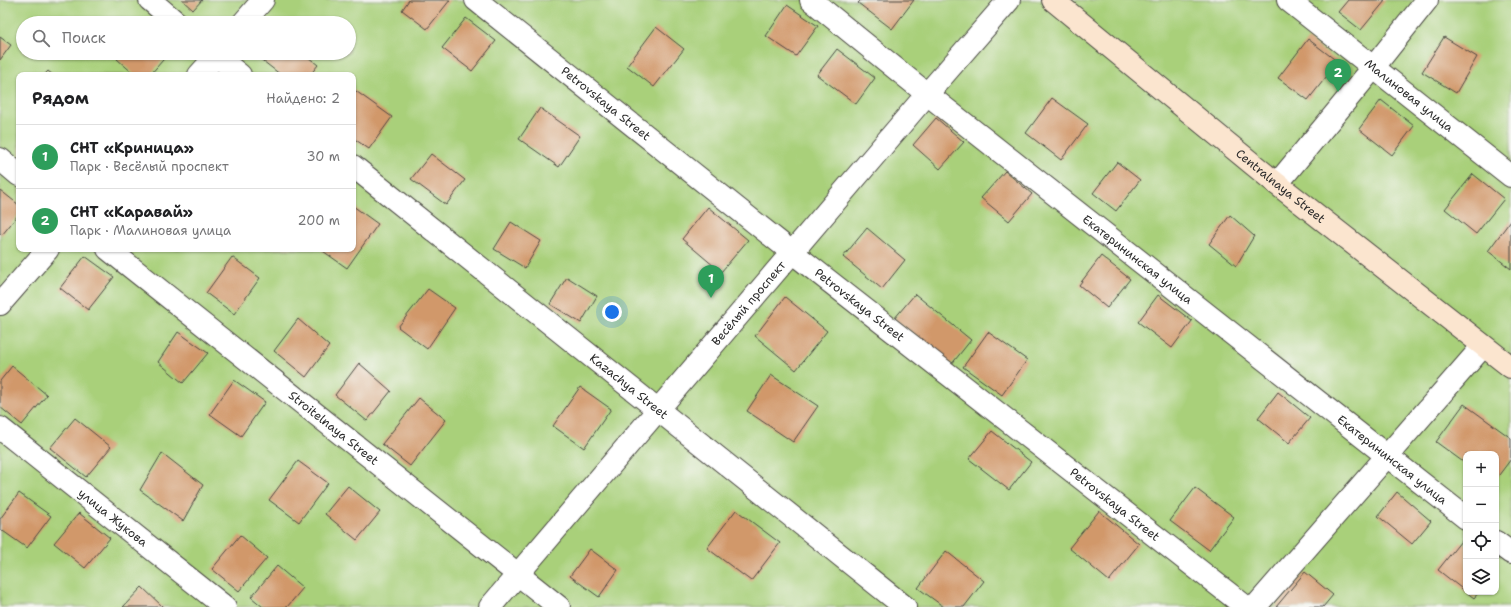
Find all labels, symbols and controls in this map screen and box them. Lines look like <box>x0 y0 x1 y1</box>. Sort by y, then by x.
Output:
search box <box>16 16 356 60</box>
icon: search <box>30 27 52 49</box>
text: Поиск <box>62 28 106 48</box>
street label: Малиновая улица <box>1361 55 1457 136</box>
pin: 2 <box>1325 59 1351 92</box>
street label: Petrovskaya Street <box>558 63 654 144</box>
text: Рядом <box>32 87 89 109</box>
text: Найдено: 2 <box>266 90 340 107</box>
text: СНТ «Криница» <box>70 138 194 158</box>
street label: Centralnaya Street <box>1232 145 1329 227</box>
text: 1 <box>42 148 48 165</box>
text: 30 m <box>306 148 340 165</box>
text: Парк · Весёлый проспект <box>70 158 229 175</box>
text: СНТ «Каравай» <box>70 202 193 222</box>
street label: Екатерининская улица <box>1079 211 1196 308</box>
text: 2 <box>40 212 50 229</box>
text: 200 m <box>298 212 340 229</box>
text: Парк · Малиновая улица <box>70 222 231 239</box>
street label: Весёлый проспект <box>708 257 790 349</box>
pin: 1 <box>698 265 724 298</box>
street label: Petrovskaya Street <box>811 265 908 345</box>
your location <box>602 302 622 322</box>
street label: Kazachya Street <box>586 350 671 423</box>
street label: Stroitelnaya Street <box>285 387 382 469</box>
street label: Екатерининская улица <box>1334 412 1451 508</box>
map controls <box>1463 451 1499 595</box>
button: + <box>1463 451 1499 487</box>
street label: Petrovskaya Street <box>1067 464 1163 545</box>
street label: улица Жукова <box>75 485 151 551</box>
button: − <box>1463 487 1499 523</box>
button: locate <box>1463 523 1499 559</box>
button: layers <box>1463 559 1499 595</box>

